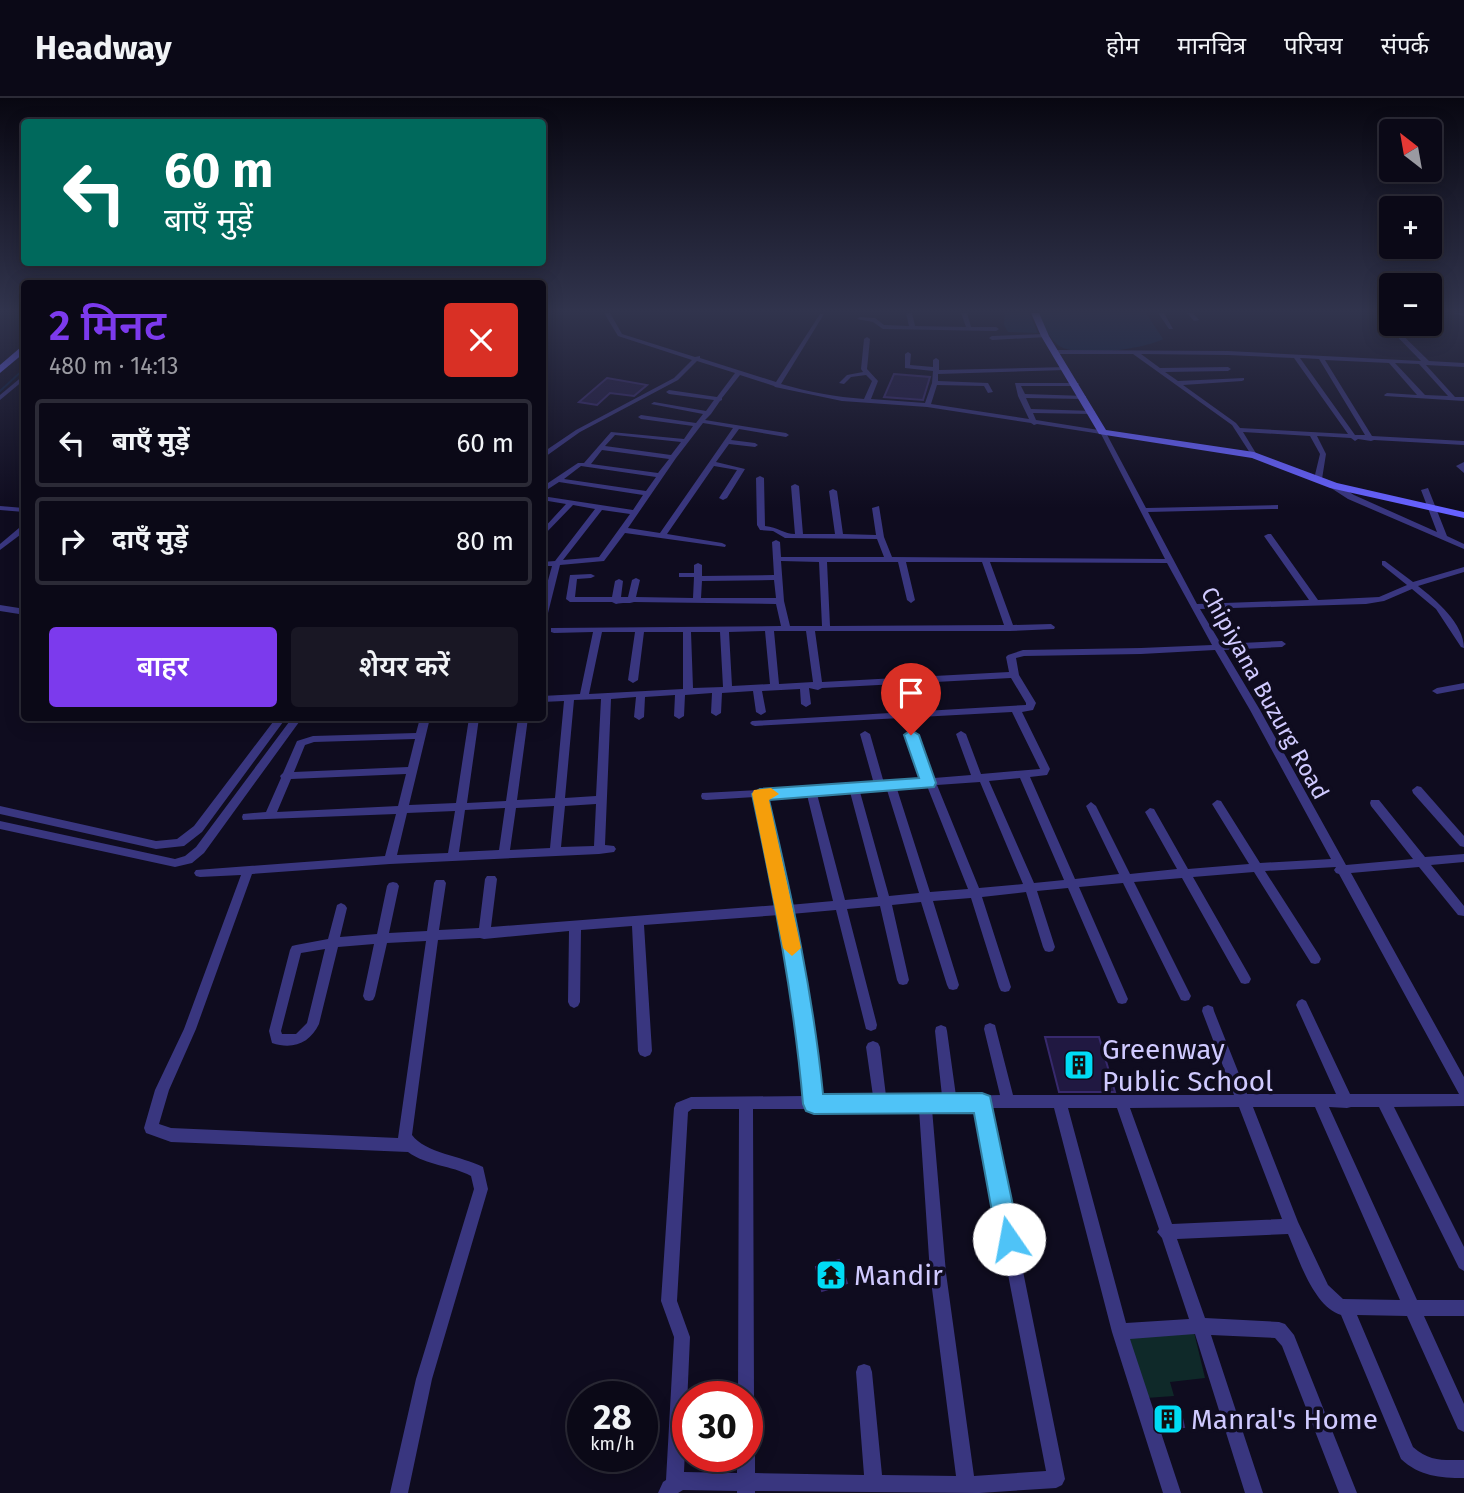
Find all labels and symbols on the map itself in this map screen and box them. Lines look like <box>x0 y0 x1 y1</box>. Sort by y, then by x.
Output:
north arrow <box>1379 119 1442 182</box>
street label: Chipiyana Buzurg Road <box>1195 582 1335 804</box>
pin <box>881 663 941 735</box>
place label: Greenway Public School <box>1102 1033 1273 1098</box>
building icon: Greenway Public School <box>1062 1048 1096 1082</box>
position arrow <box>972 1202 1046 1276</box>
temple icon: Mandir <box>814 1258 848 1292</box>
place label: Mandir <box>854 1259 943 1292</box>
speed limit sign: 30 <box>672 1381 763 1472</box>
building icon: Manral's Home <box>1151 1402 1185 1436</box>
place label: Manral's Home <box>1191 1403 1378 1436</box>

